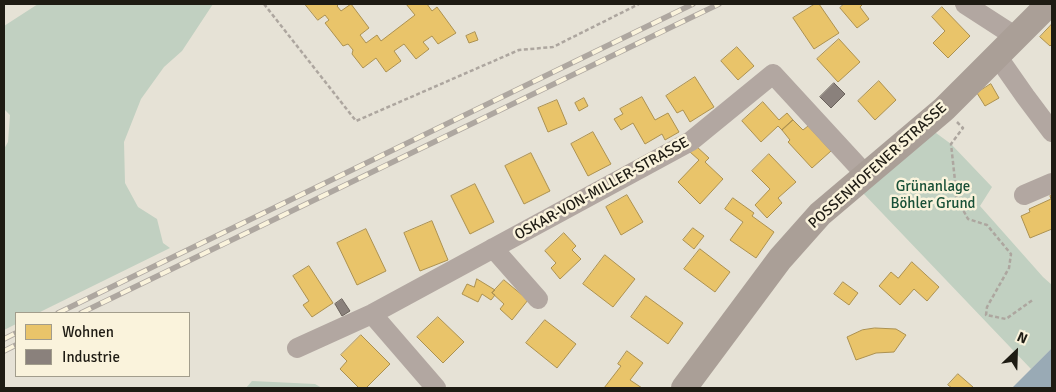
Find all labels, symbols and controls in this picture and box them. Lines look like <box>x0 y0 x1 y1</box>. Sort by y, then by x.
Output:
street label: POSSENHOFENER STRASSE <box>805 99 951 233</box>
street label: OSKAR-VON-MILLER-STRASSE <box>512 133 692 245</box>
park label: Grünanlage Böhler Grund <box>890 178 976 213</box>
legend <box>15 312 190 377</box>
text: Wohnen <box>62 323 114 341</box>
north arrow <box>991 327 1041 377</box>
text: N <box>1014 328 1030 348</box>
text: Industrie <box>62 348 120 366</box>

